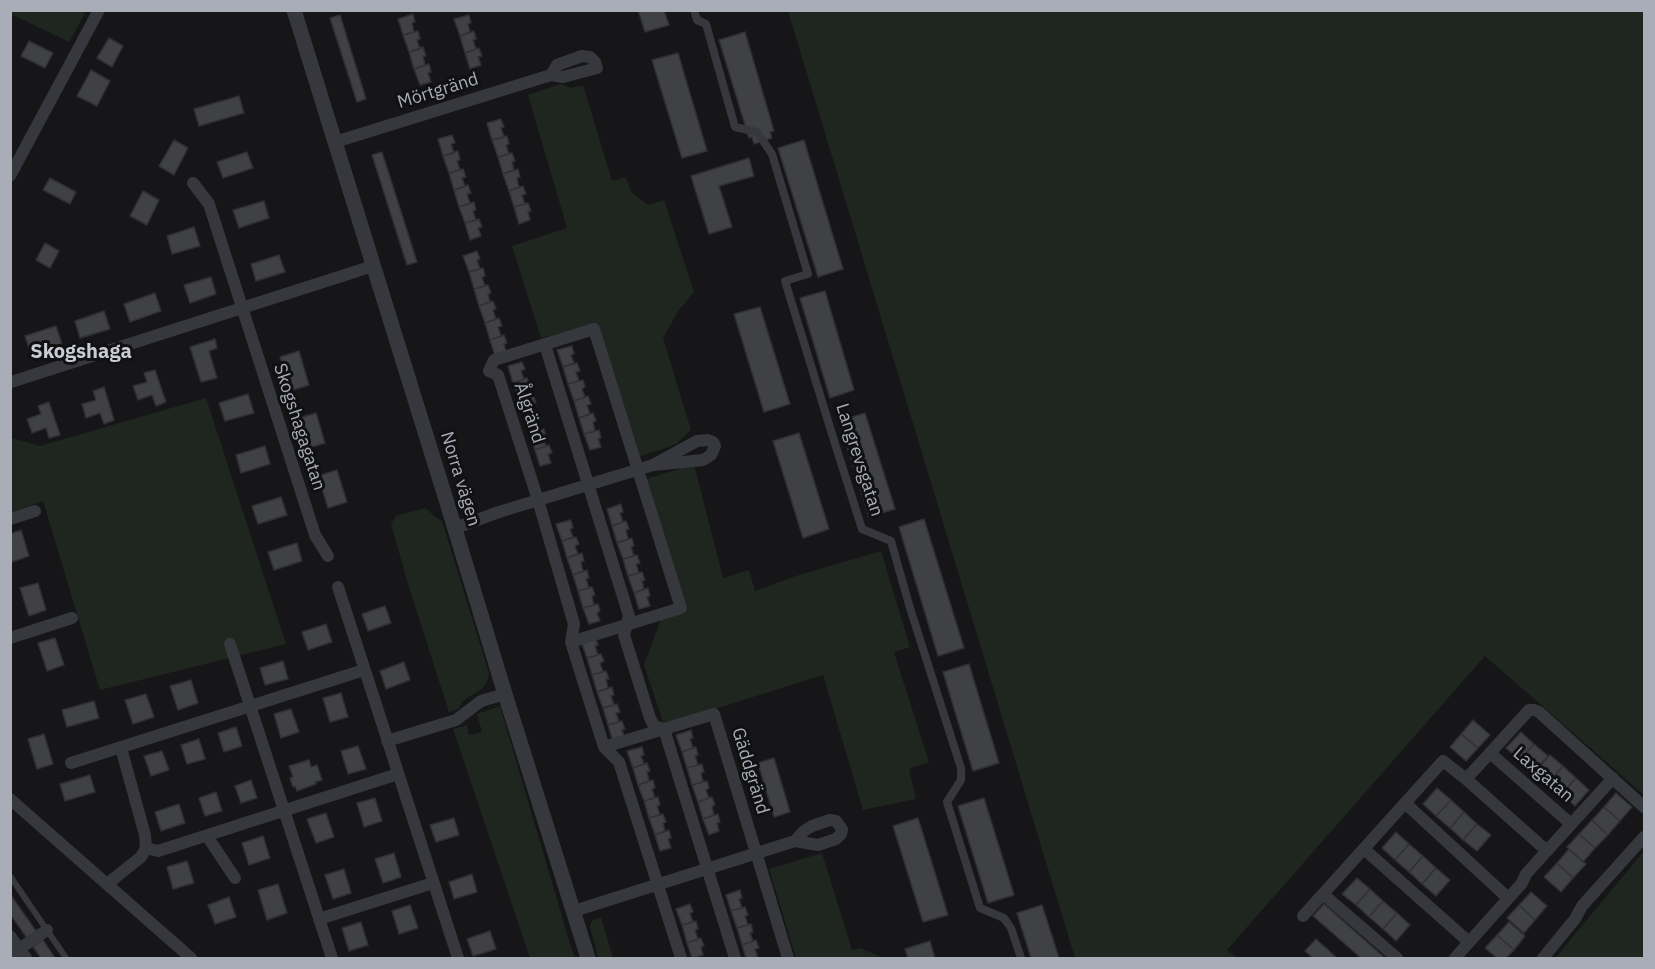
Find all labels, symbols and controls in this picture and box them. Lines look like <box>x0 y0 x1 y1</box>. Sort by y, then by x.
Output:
street label: Mörtgränd <box>395 68 481 114</box>
district label: Skogshaga <box>30 340 132 364</box>
street label: Skogshagagatan <box>268 361 330 493</box>
street label: Ålgränd <box>509 380 549 446</box>
street label: Langrevsgatan <box>831 401 887 519</box>
street label: Norra vägen <box>435 429 485 529</box>
street label: Gäddgränd <box>727 725 773 817</box>
street label: Laxgatan <box>1508 743 1578 807</box>

